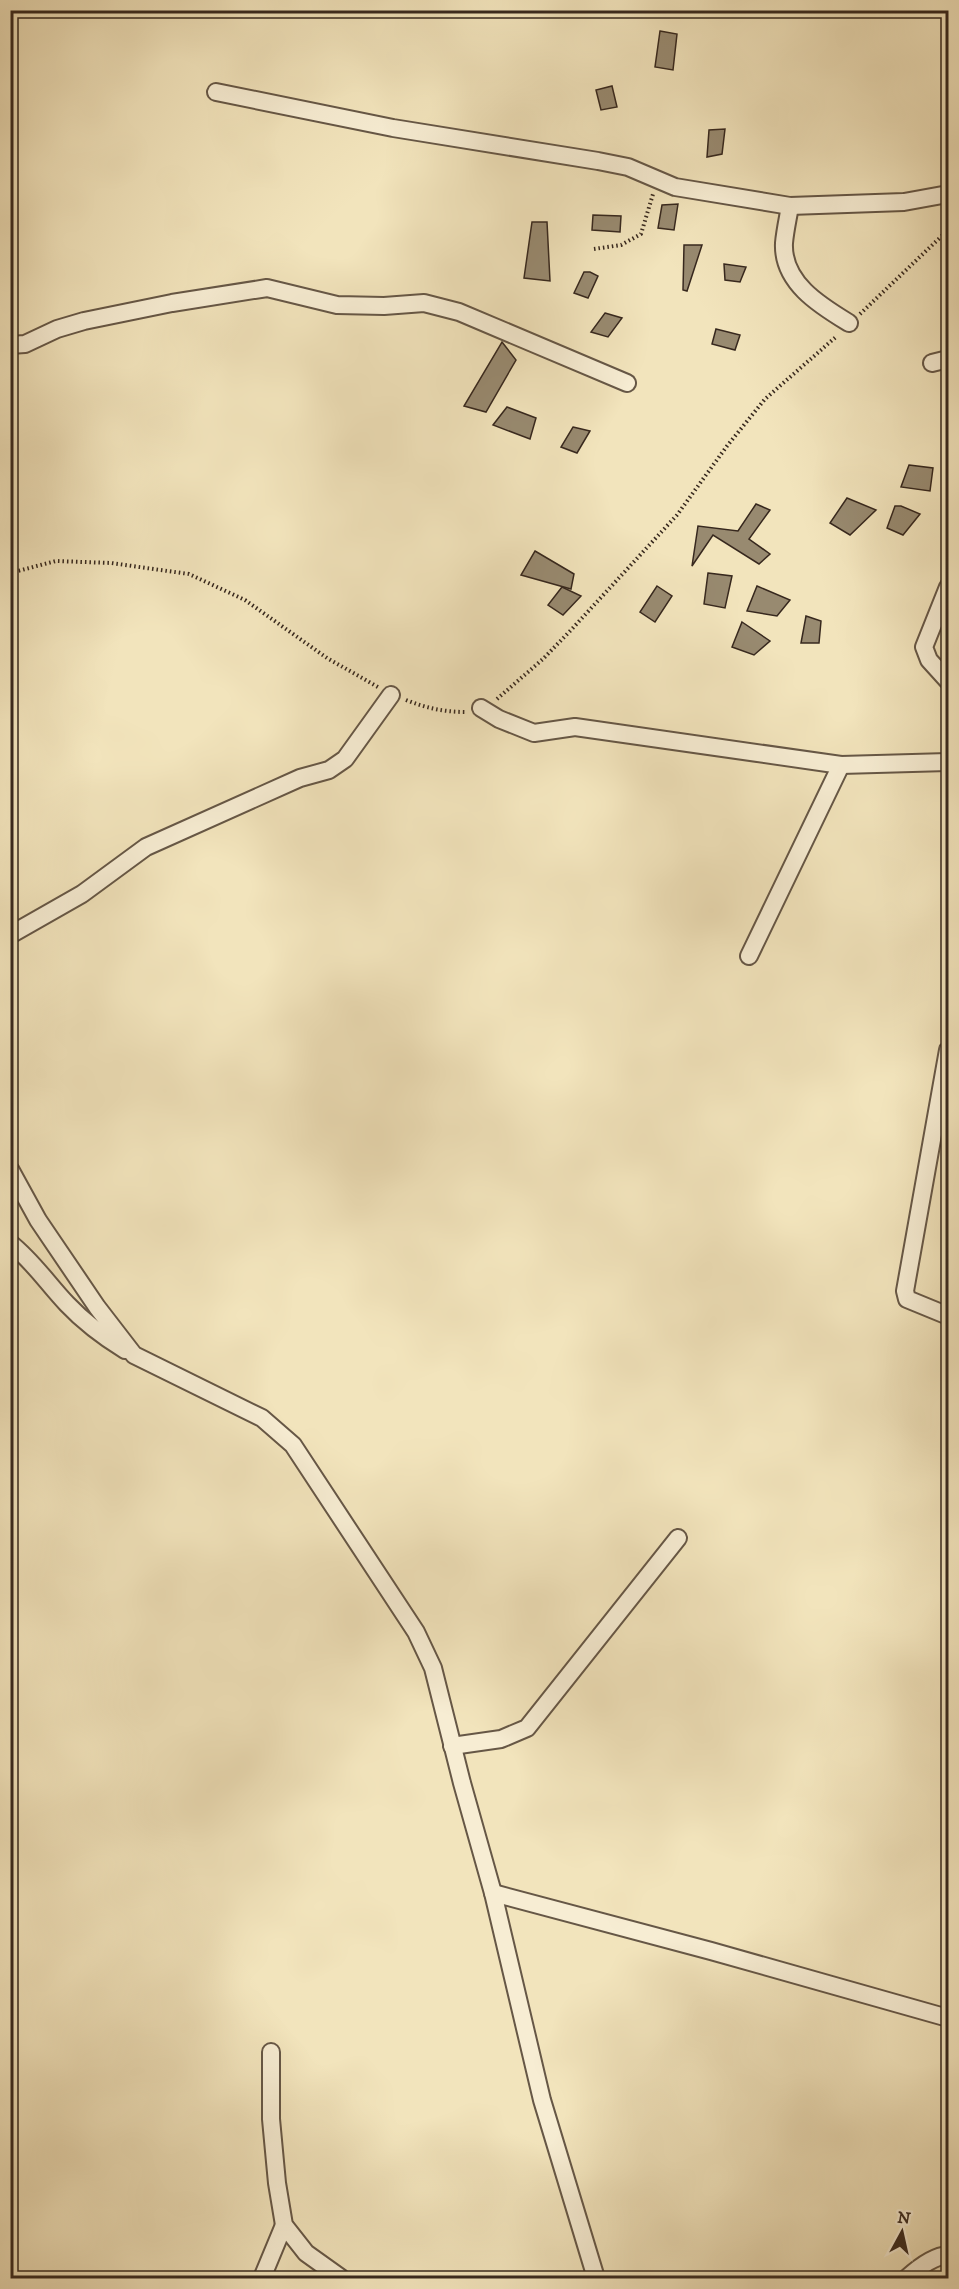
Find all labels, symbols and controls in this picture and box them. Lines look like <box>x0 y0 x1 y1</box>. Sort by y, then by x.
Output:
north arrow <box>872 2202 932 2262</box>
text: N <box>896 2207 912 2229</box>

